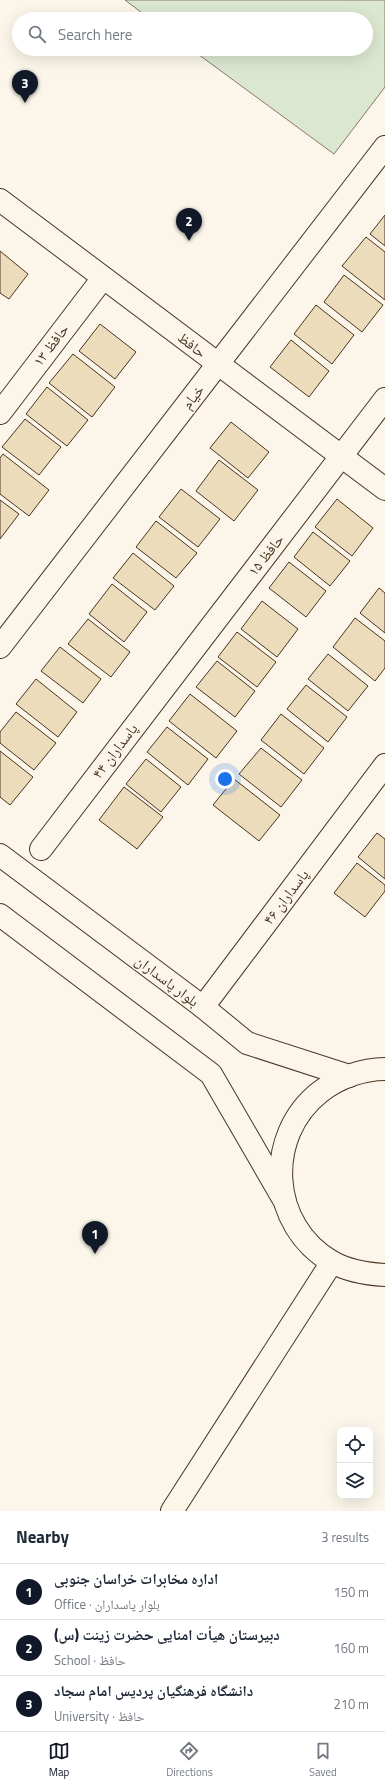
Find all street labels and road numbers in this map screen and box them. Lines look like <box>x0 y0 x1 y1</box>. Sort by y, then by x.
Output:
street label: حافظ ۱۳ <box>27 318 75 371</box>
street label: حافظ <box>173 326 212 363</box>
street label: خیام <box>176 379 210 414</box>
street label: حافظ ۱۵ <box>242 528 290 581</box>
street label: پاسداران ۴۴ <box>86 718 143 783</box>
street label: پاسداران ۴۶ <box>257 864 314 929</box>
street label: بلوار پاسداران <box>130 949 204 1012</box>

